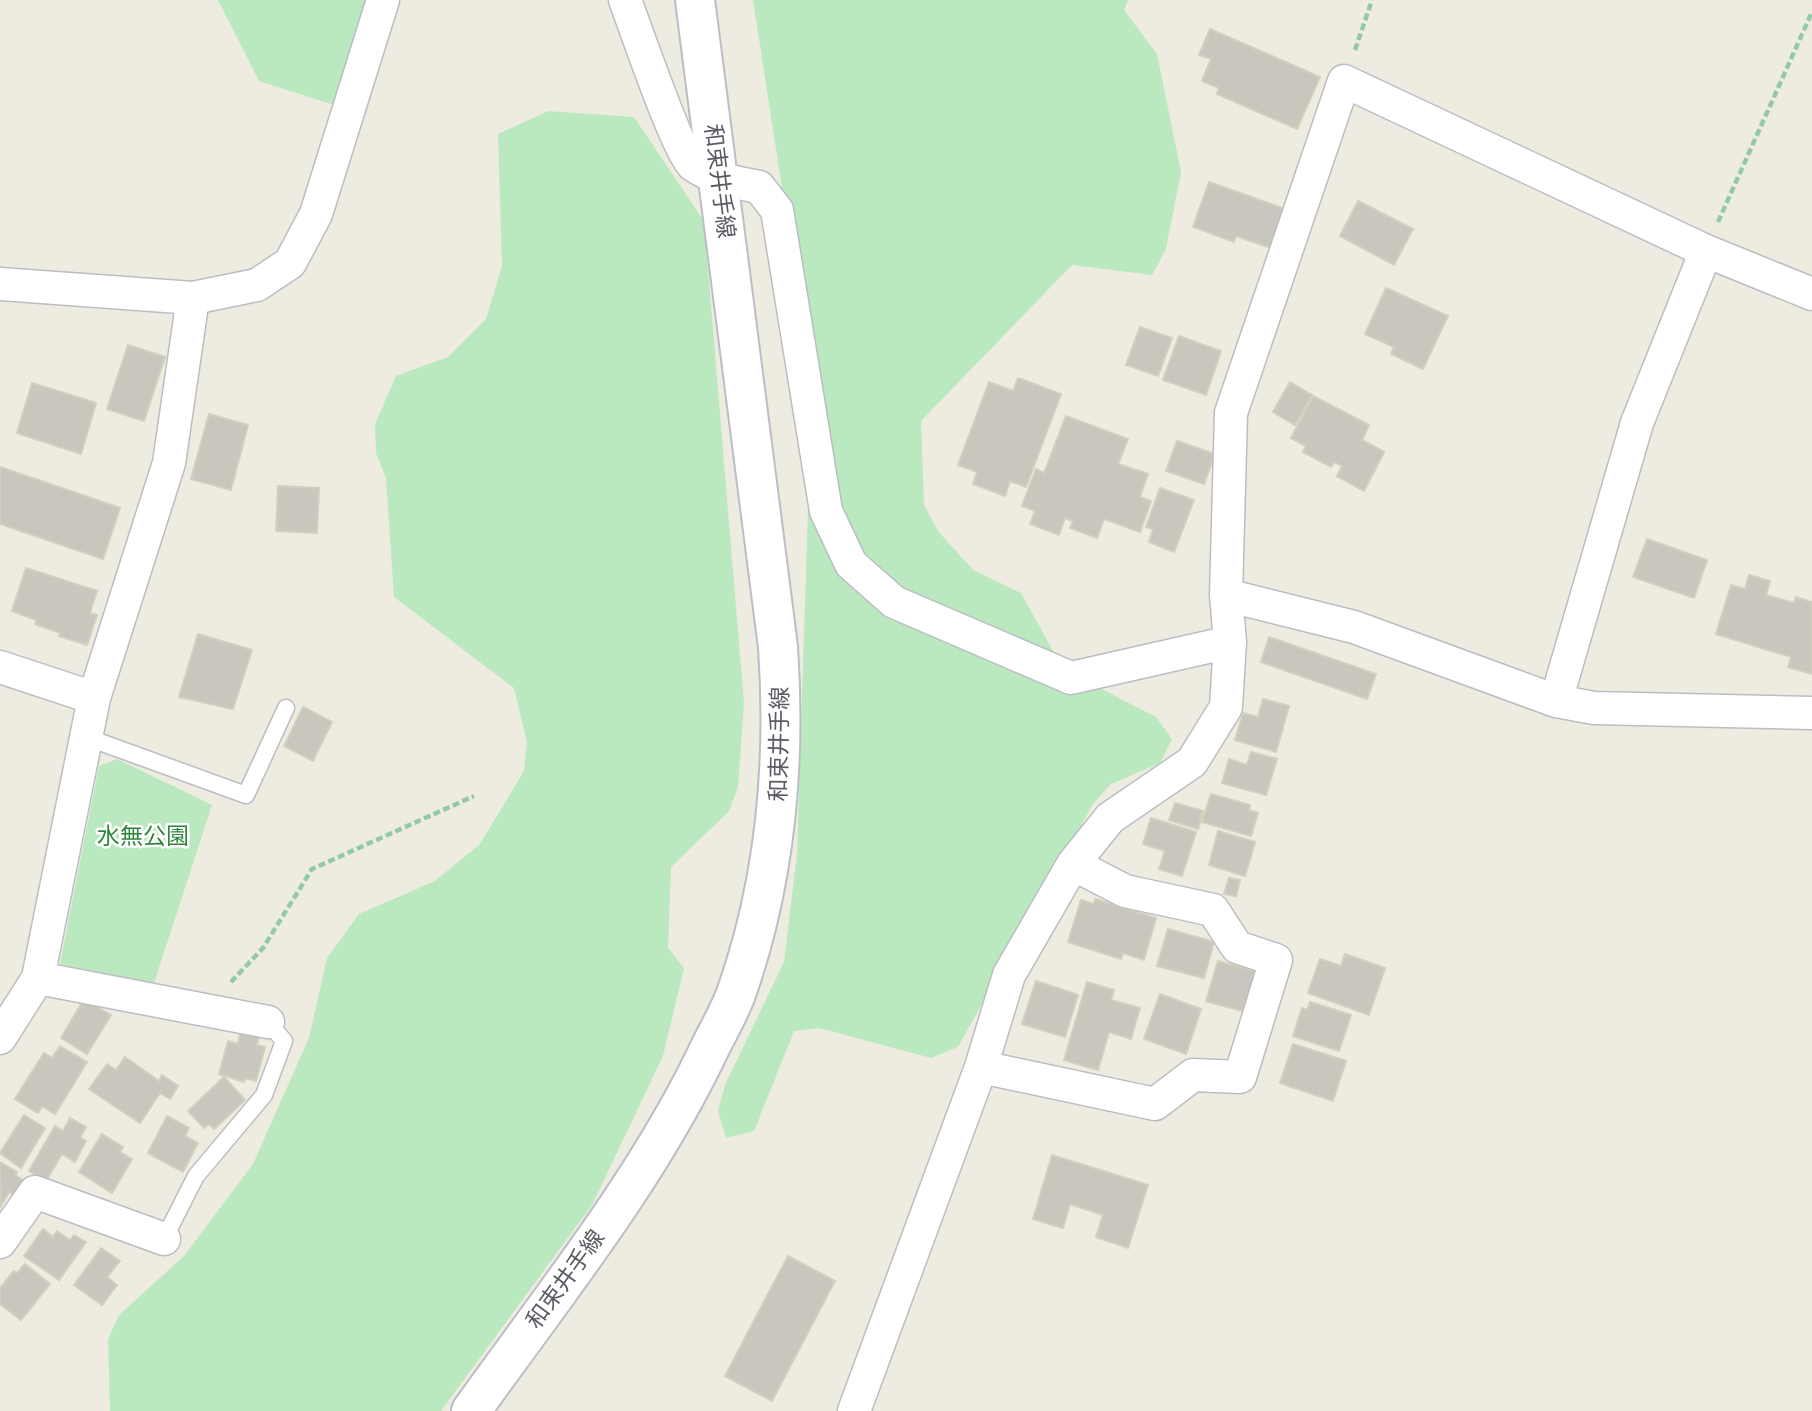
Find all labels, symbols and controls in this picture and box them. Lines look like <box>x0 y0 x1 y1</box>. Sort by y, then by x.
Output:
street label: 和束井手線 <box>698 122 743 240</box>
street label: 和束井手線 <box>762 686 795 802</box>
park label: 水無公園 <box>97 820 189 851</box>
street label: 和束井手線 <box>518 1223 611 1334</box>

